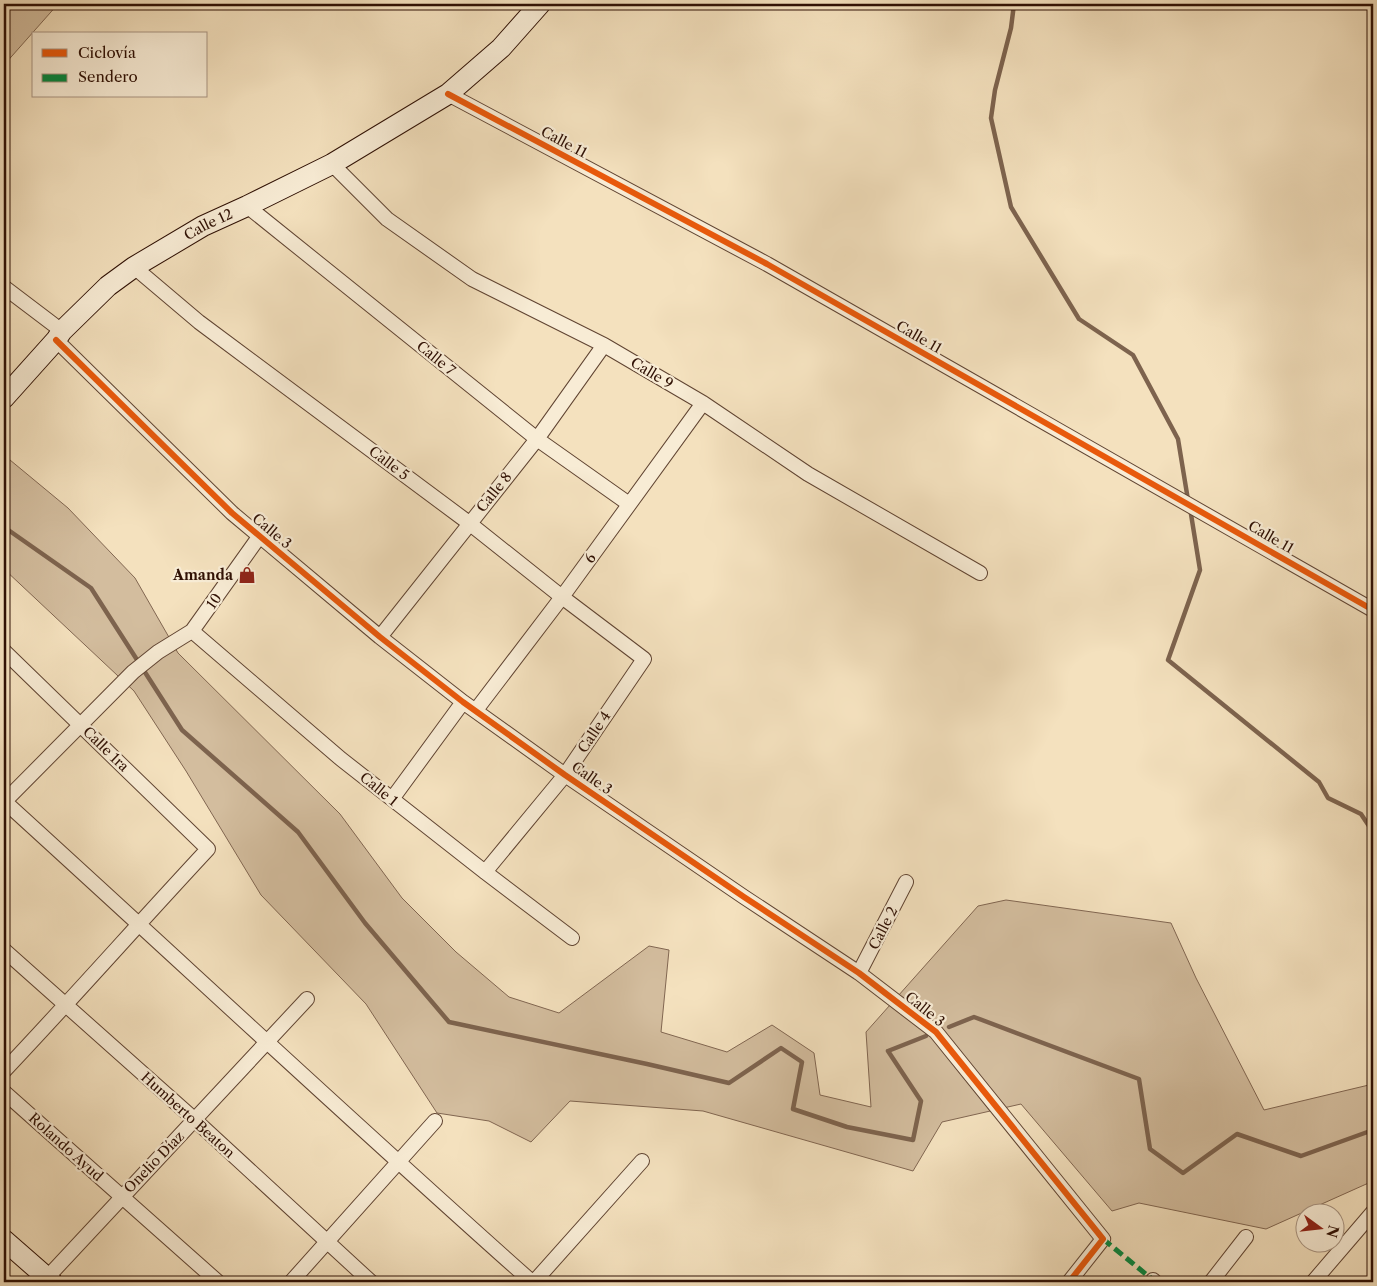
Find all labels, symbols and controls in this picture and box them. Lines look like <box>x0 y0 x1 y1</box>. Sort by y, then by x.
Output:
legend <box>32 32 208 98</box>
text: Ciclovía <box>78 43 136 62</box>
text: Sendero <box>78 67 138 86</box>
street label: Calle 11 <box>538 122 590 162</box>
street label: Calle 12 <box>181 205 235 244</box>
street label: Calle 11 <box>893 317 945 357</box>
street label: Calle 7 <box>413 337 459 379</box>
street label: Calle 9 <box>628 353 676 393</box>
street label: Calle 5 <box>365 442 413 484</box>
street label: Calle 8 <box>472 468 516 516</box>
street label: Calle 3 <box>249 509 295 553</box>
street label: Calle 11 <box>1245 517 1297 557</box>
street label: 6 <box>580 549 600 567</box>
shop icon: Amanda <box>237 565 257 585</box>
place label: Amanda <box>172 566 234 584</box>
street label: 10 <box>202 590 226 612</box>
street label: Calle 4 <box>574 708 614 756</box>
street label: Calle 1ra <box>79 723 133 776</box>
street label: Calle 3 <box>568 757 616 799</box>
street label: Calle 1 <box>356 768 402 810</box>
street label: Calle 2 <box>865 903 901 953</box>
street label: Calle 3 <box>902 988 948 1030</box>
street label: Humberto Beaton <box>137 1068 239 1162</box>
street label: Rolando Ayud <box>25 1109 107 1185</box>
street label: Onelio Díaz <box>120 1127 188 1197</box>
north arrow <box>1294 1204 1344 1254</box>
text: N <box>1322 1223 1343 1240</box>

